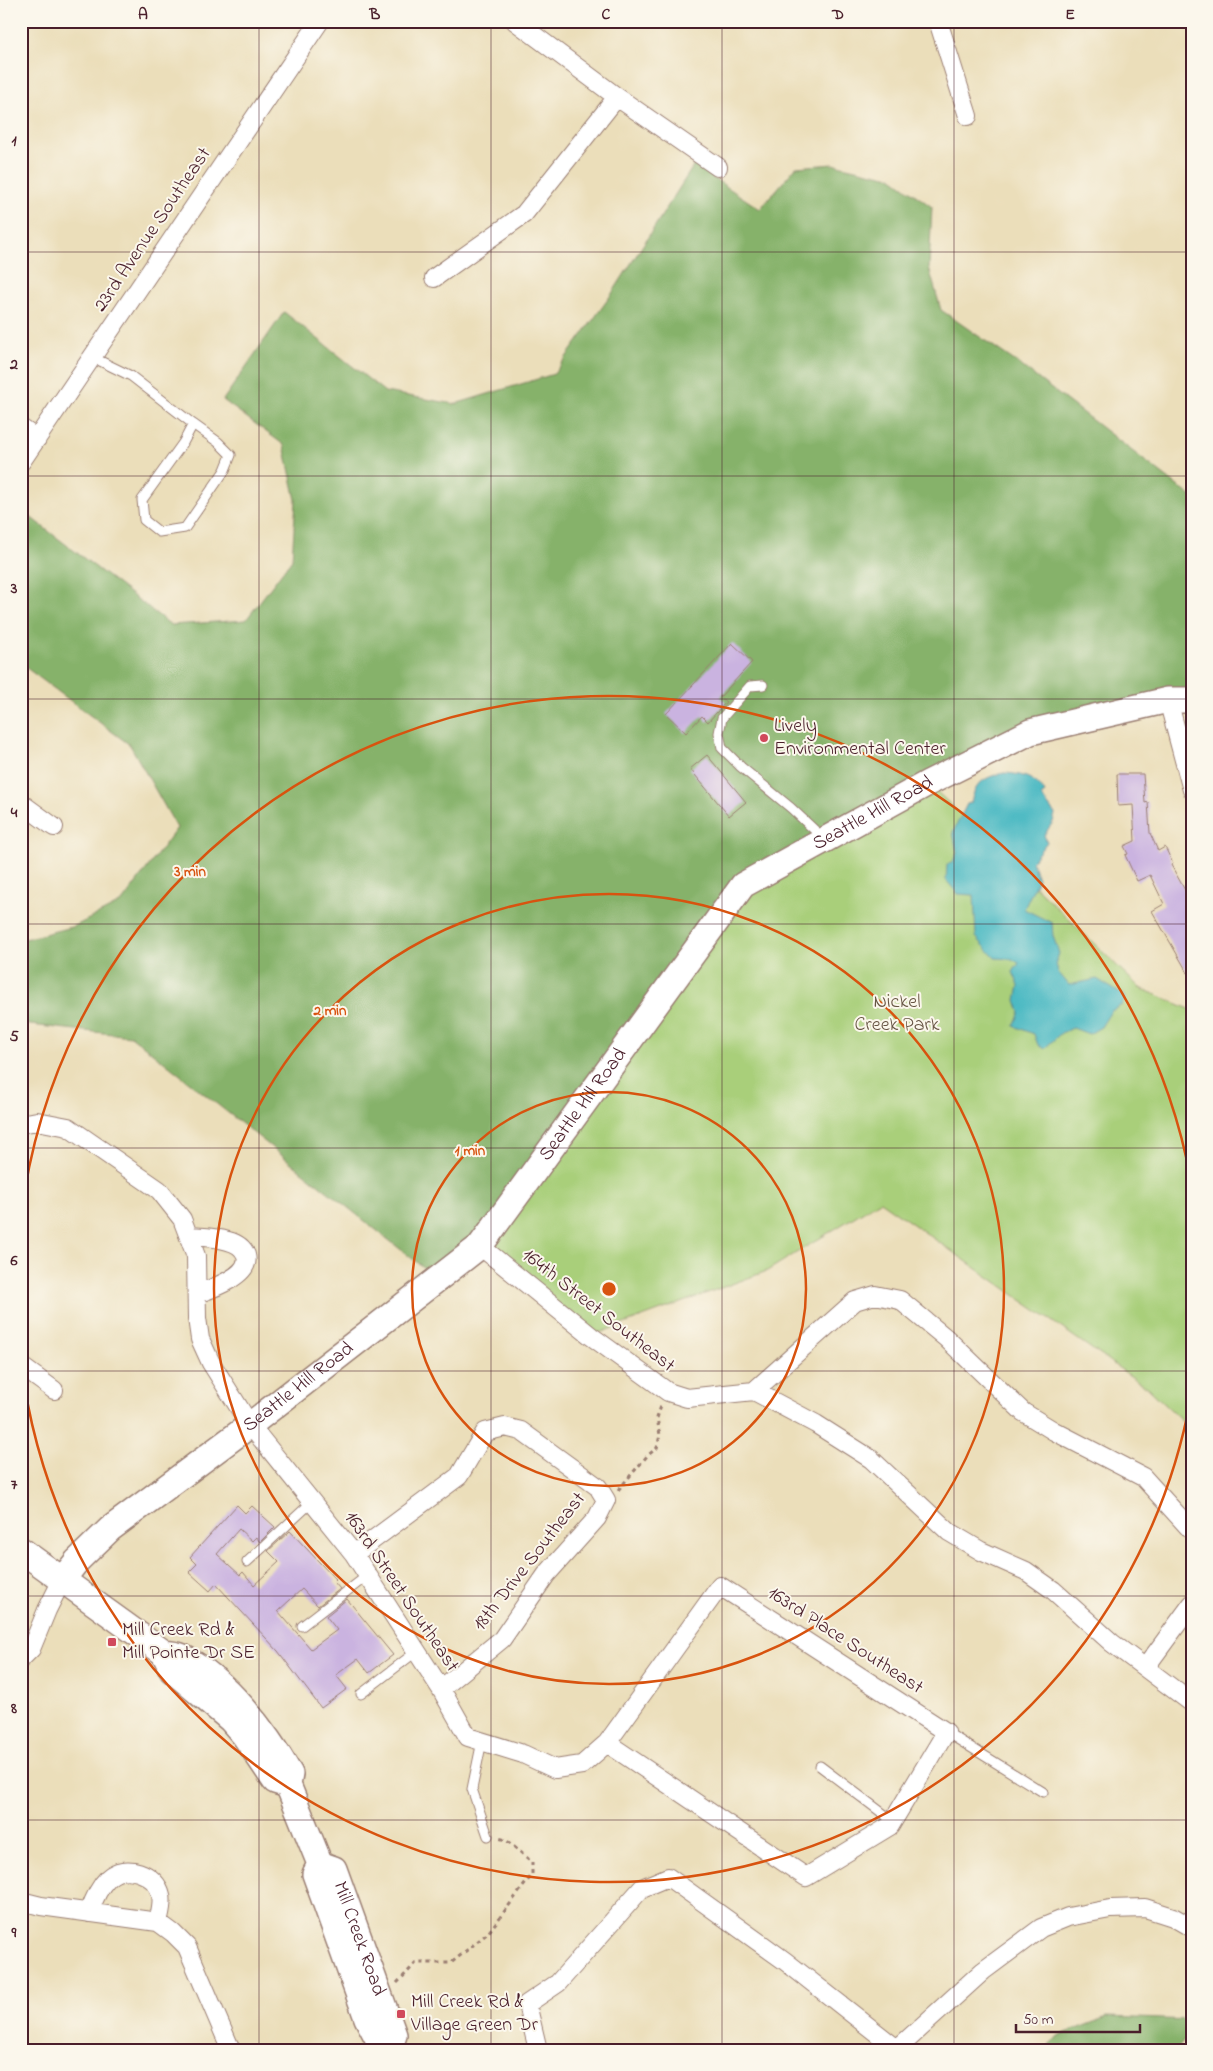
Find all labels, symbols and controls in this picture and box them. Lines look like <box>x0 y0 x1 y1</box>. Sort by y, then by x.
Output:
text: A <box>138 3 148 27</box>
text: B <box>369 3 381 27</box>
text: C <box>602 3 611 27</box>
text: D <box>831 3 844 27</box>
text: E <box>1065 3 1075 27</box>
text: 1 <box>11 129 17 153</box>
street label: 23rd Avenue Southeast <box>87 142 219 318</box>
text: 2 <box>9 353 18 377</box>
text: 3 <box>10 577 18 601</box>
place label: Lively Environmental Center <box>774 712 946 764</box>
marker: Lively Environmental Center <box>758 732 770 744</box>
street label: Seattle Hill Road <box>807 768 939 858</box>
text: 4 <box>10 801 18 825</box>
text: 3 min <box>173 861 206 883</box>
park label: Nickel Creek Park <box>855 988 940 1040</box>
text: 2 min <box>313 1000 347 1022</box>
text: 5 <box>9 1025 19 1049</box>
street label: Seattle Hill Road <box>532 1042 634 1167</box>
text: 1 min <box>455 1140 486 1162</box>
street label: 164th Street Southeast <box>515 1242 681 1380</box>
text: 6 <box>9 1249 18 1273</box>
centre of rings <box>600 1280 618 1298</box>
street label: Seattle Hill Road <box>237 1335 360 1440</box>
text: 7 <box>11 1473 18 1497</box>
street label: 18th Drive Southeast <box>466 1486 594 1638</box>
street label: 163rd Street Southeast <box>336 1506 466 1679</box>
street label: 163rd Place Southeast <box>761 1580 929 1703</box>
place label: Mill Creek Rd & Mill Pointe Dr SE <box>122 1616 255 1668</box>
marker: Mill Creek Rd & Mill Pointe Dr SE <box>106 1636 118 1648</box>
text: 8 <box>10 1697 17 1721</box>
street label: Mill Creek Road <box>325 1877 393 2000</box>
text: 9 <box>11 1921 17 1945</box>
place label: Mill Creek Rd & Village Green Dr <box>410 1988 539 2041</box>
scale bar <box>1016 2001 1139 2033</box>
marker: Mill Creek Rd & Village Green Dr <box>395 2008 407 2020</box>
text: 50 m <box>1023 2009 1054 2031</box>

